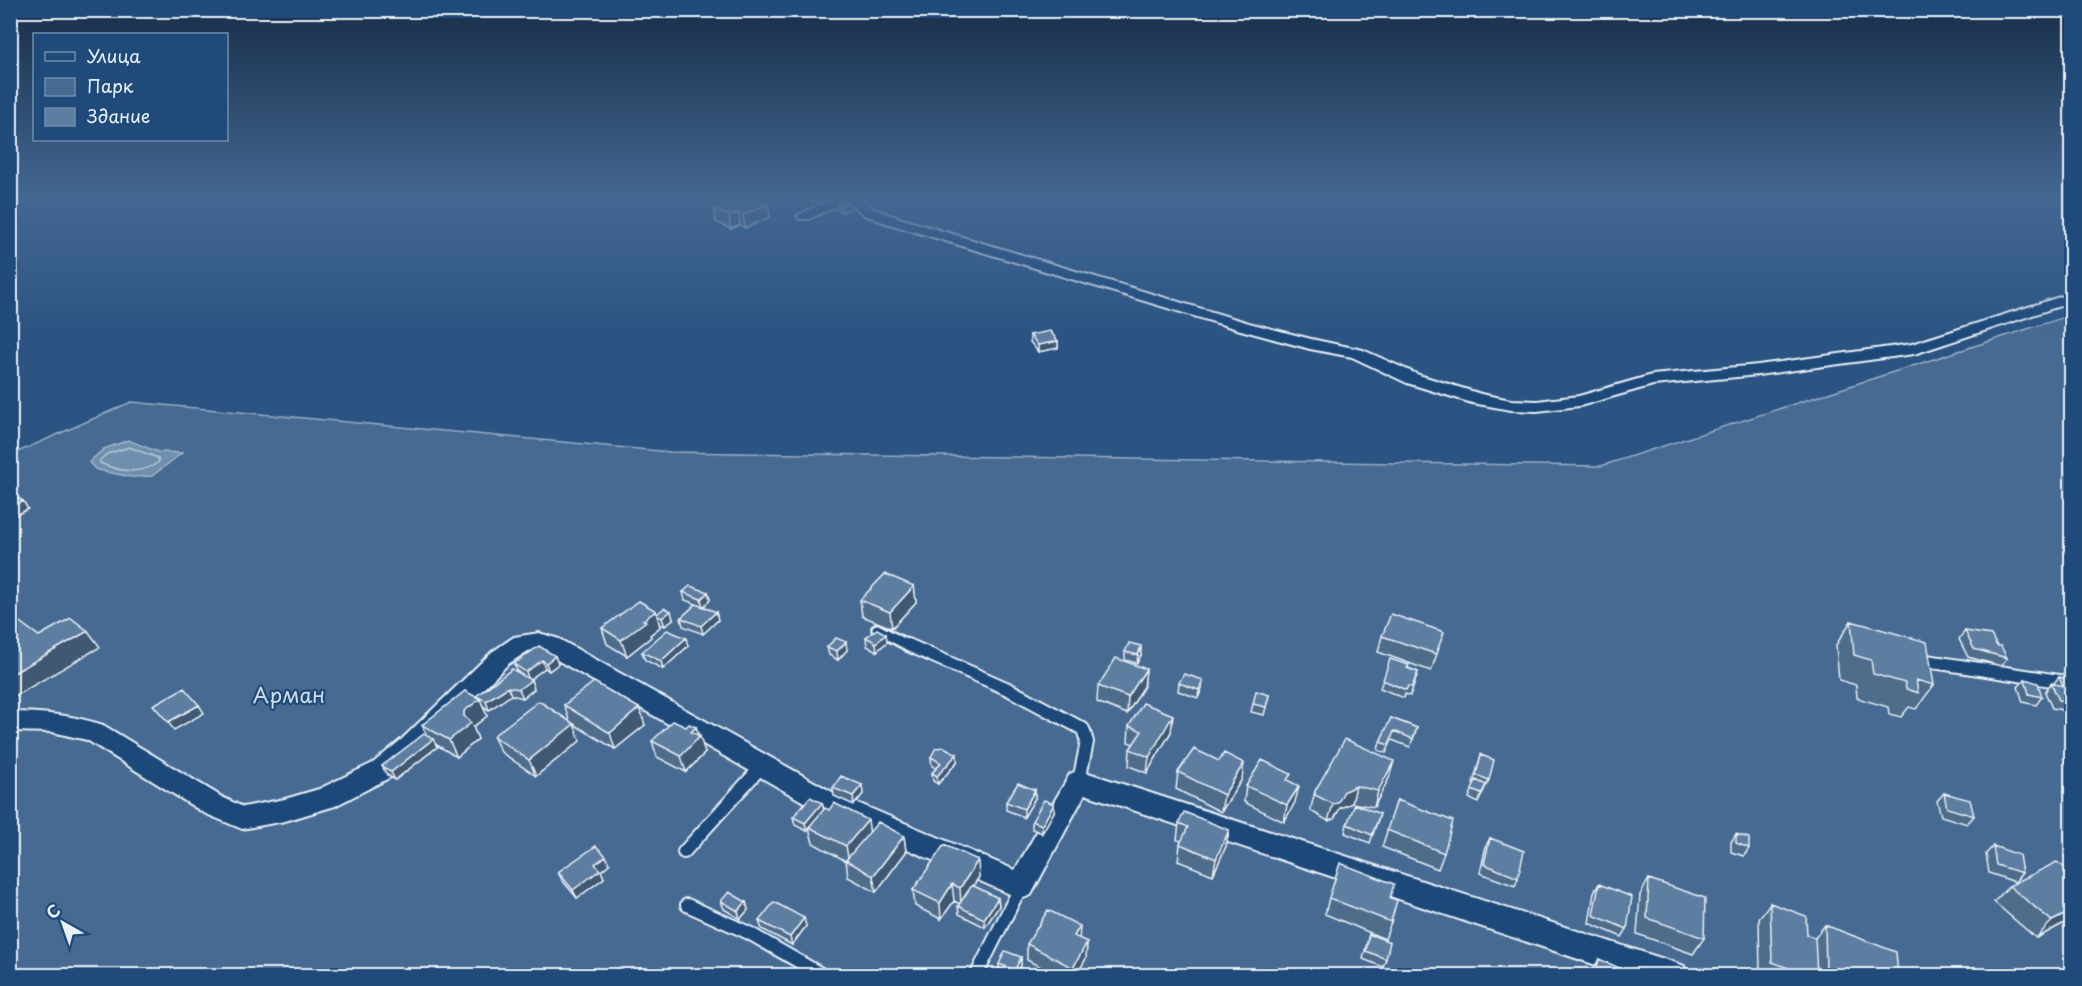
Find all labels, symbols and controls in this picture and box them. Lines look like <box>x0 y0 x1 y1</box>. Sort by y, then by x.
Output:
legend <box>33 33 228 141</box>
text: Улица <box>87 42 141 69</box>
text: Парк <box>87 72 134 99</box>
text: Здание <box>87 102 150 129</box>
park label: Арман <box>253 678 325 710</box>
north arrow <box>33 893 93 953</box>
text: С <box>40 898 65 924</box>

